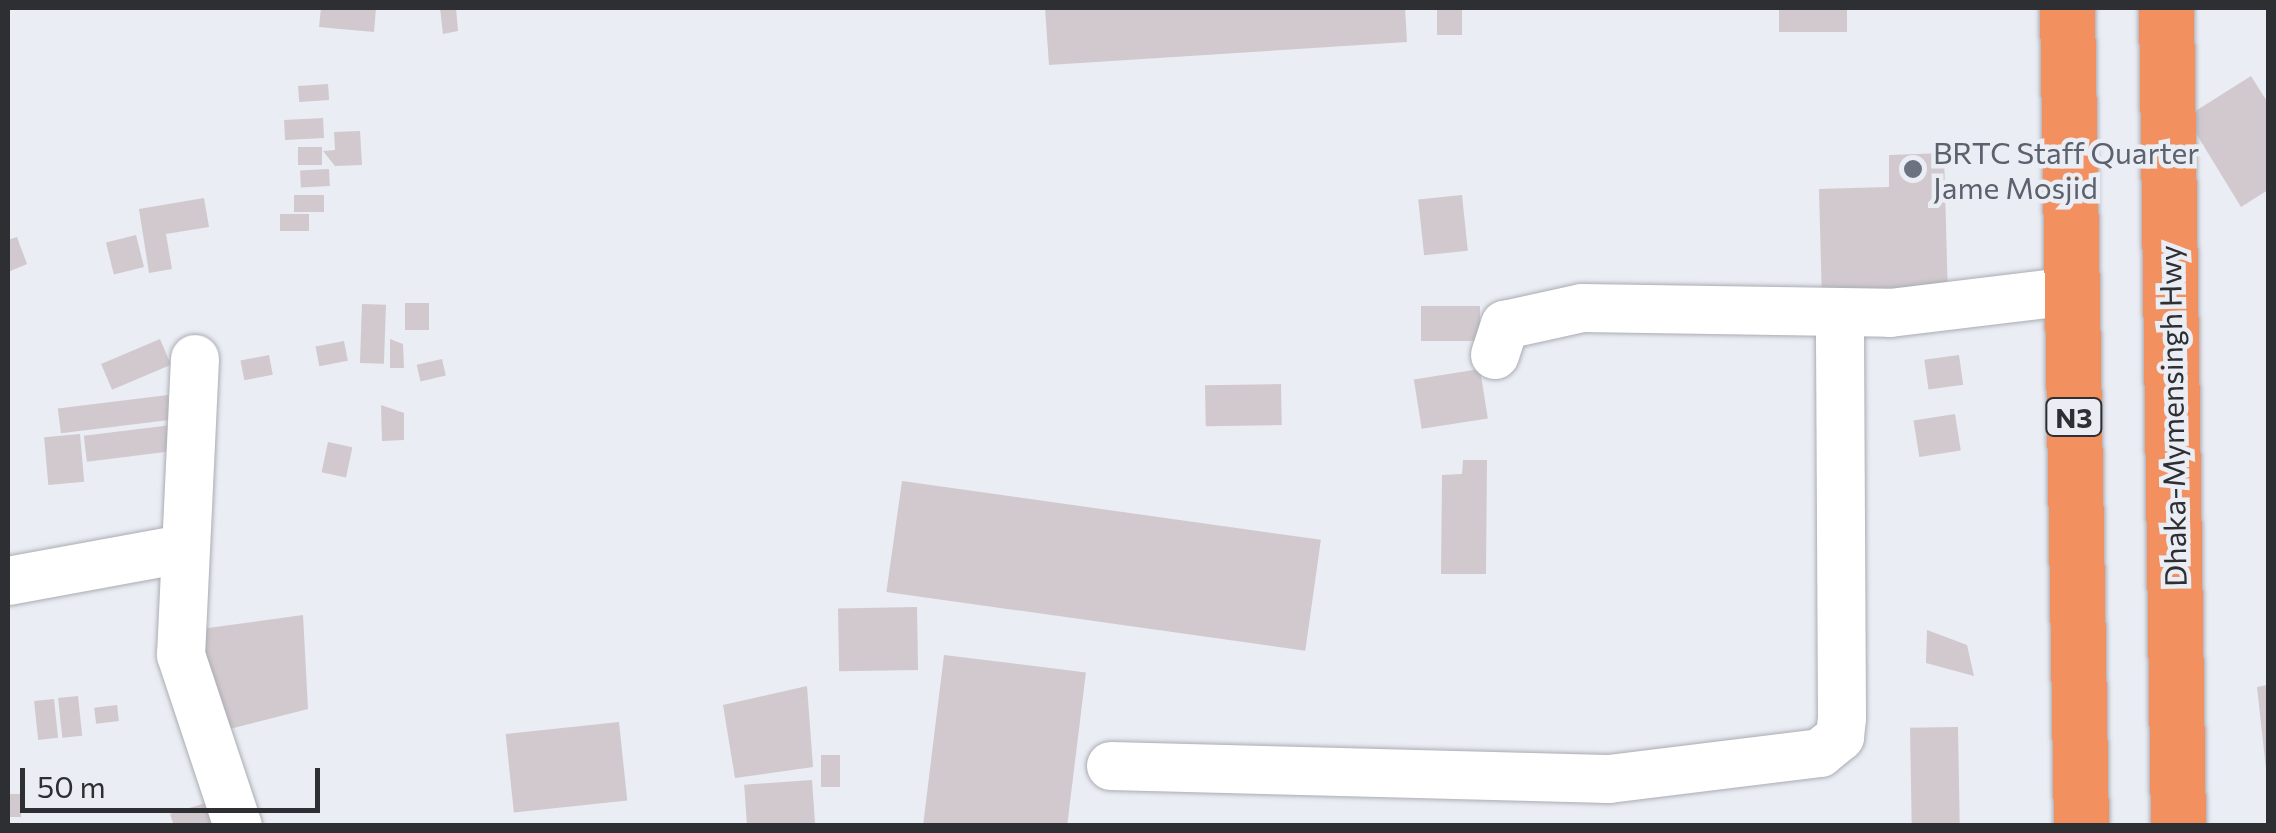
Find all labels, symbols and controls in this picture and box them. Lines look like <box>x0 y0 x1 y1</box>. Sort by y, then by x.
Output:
place label: BRTC Staff Quarter Jame Mosjid <box>1933 134 2199 204</box>
marker: BRTC Staff Quarter Jame Mosjid <box>1902 158 1924 180</box>
street label: Dhaka-Mymensingh Hwy <box>2151 245 2193 587</box>
road number: N3 <box>2044 394 2104 440</box>
scale bar <box>25 748 325 810</box>
text: 50 m <box>37 767 106 804</box>

